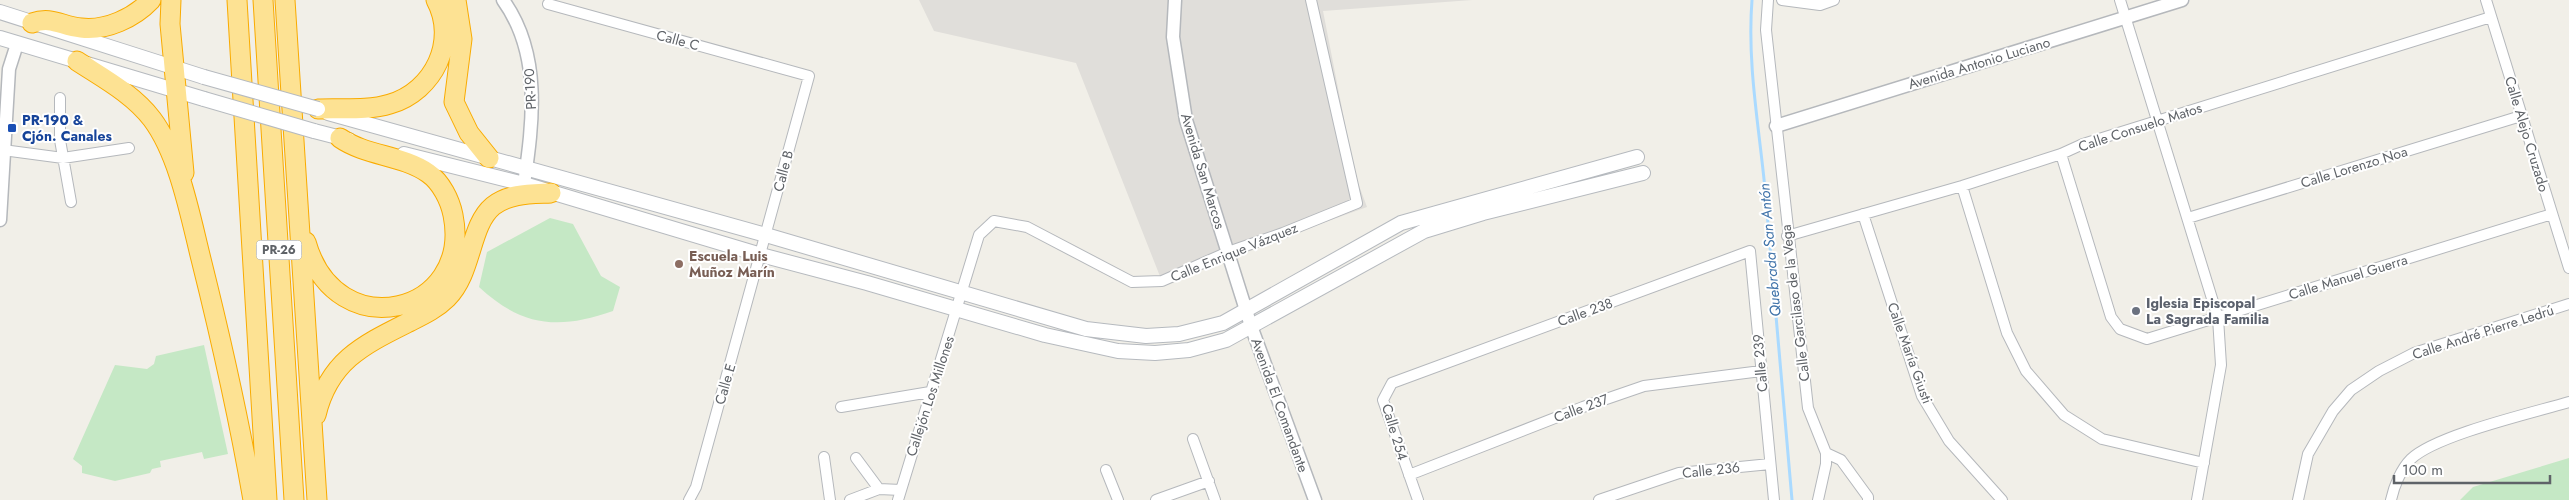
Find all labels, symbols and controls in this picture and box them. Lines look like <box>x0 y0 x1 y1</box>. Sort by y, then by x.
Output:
street label: Calle C <box>654 25 702 55</box>
street label: Avenida Antonio Luciano <box>1906 32 2053 94</box>
street label: PR-190 <box>519 68 541 110</box>
street label: Calle Alejo Cruzado <box>2500 74 2554 195</box>
street label: Calle Consuelo Matos <box>2076 97 2205 156</box>
place label: PR-190 & Cjón. Canales <box>22 110 112 146</box>
street label: Avenida San Marcos <box>1176 111 1230 232</box>
marker: PR-190 & Cjón. Canales <box>6 122 18 134</box>
street label: Calle Lorenzo Noa <box>2298 141 2410 193</box>
street label: Calle B <box>768 148 798 194</box>
water label: Quebrada San Antón <box>1753 182 1787 318</box>
street label: Calle Enrique Vázquez <box>1167 217 1301 287</box>
street label: Calle Garcilaso de la Vega <box>1775 224 1815 382</box>
road number: PR-26 <box>256 240 302 260</box>
place label: Escuela Luis Muñoz Marín <box>689 246 775 282</box>
street label: Calle Manuel Guerra <box>2286 249 2410 305</box>
marker: Escuela Luis Muñoz Marín <box>673 258 685 270</box>
street label: Calle 238 <box>1555 293 1615 331</box>
place label: Iglesia Episcopal La Sagrada Familia <box>2146 293 2269 329</box>
street label: Calle María Giusti <box>1882 300 1938 406</box>
street label: Calle André Pierre Ledrú <box>2410 300 2556 364</box>
marker: Iglesia Episcopal La Sagrada Familia <box>2130 305 2142 317</box>
street label: Callejón Los Millones <box>901 333 959 459</box>
street label: Calle 239 <box>1748 333 1772 393</box>
street label: Avenida El Comandante <box>1246 335 1314 475</box>
street label: Calle E <box>710 361 740 407</box>
street label: Calle 237 <box>1551 389 1612 427</box>
street label: Calle 254 <box>1377 401 1413 463</box>
scale bar <box>2394 452 2550 484</box>
street label: Calle 236 <box>1681 457 1741 483</box>
text: 100 m <box>2402 459 2443 481</box>

